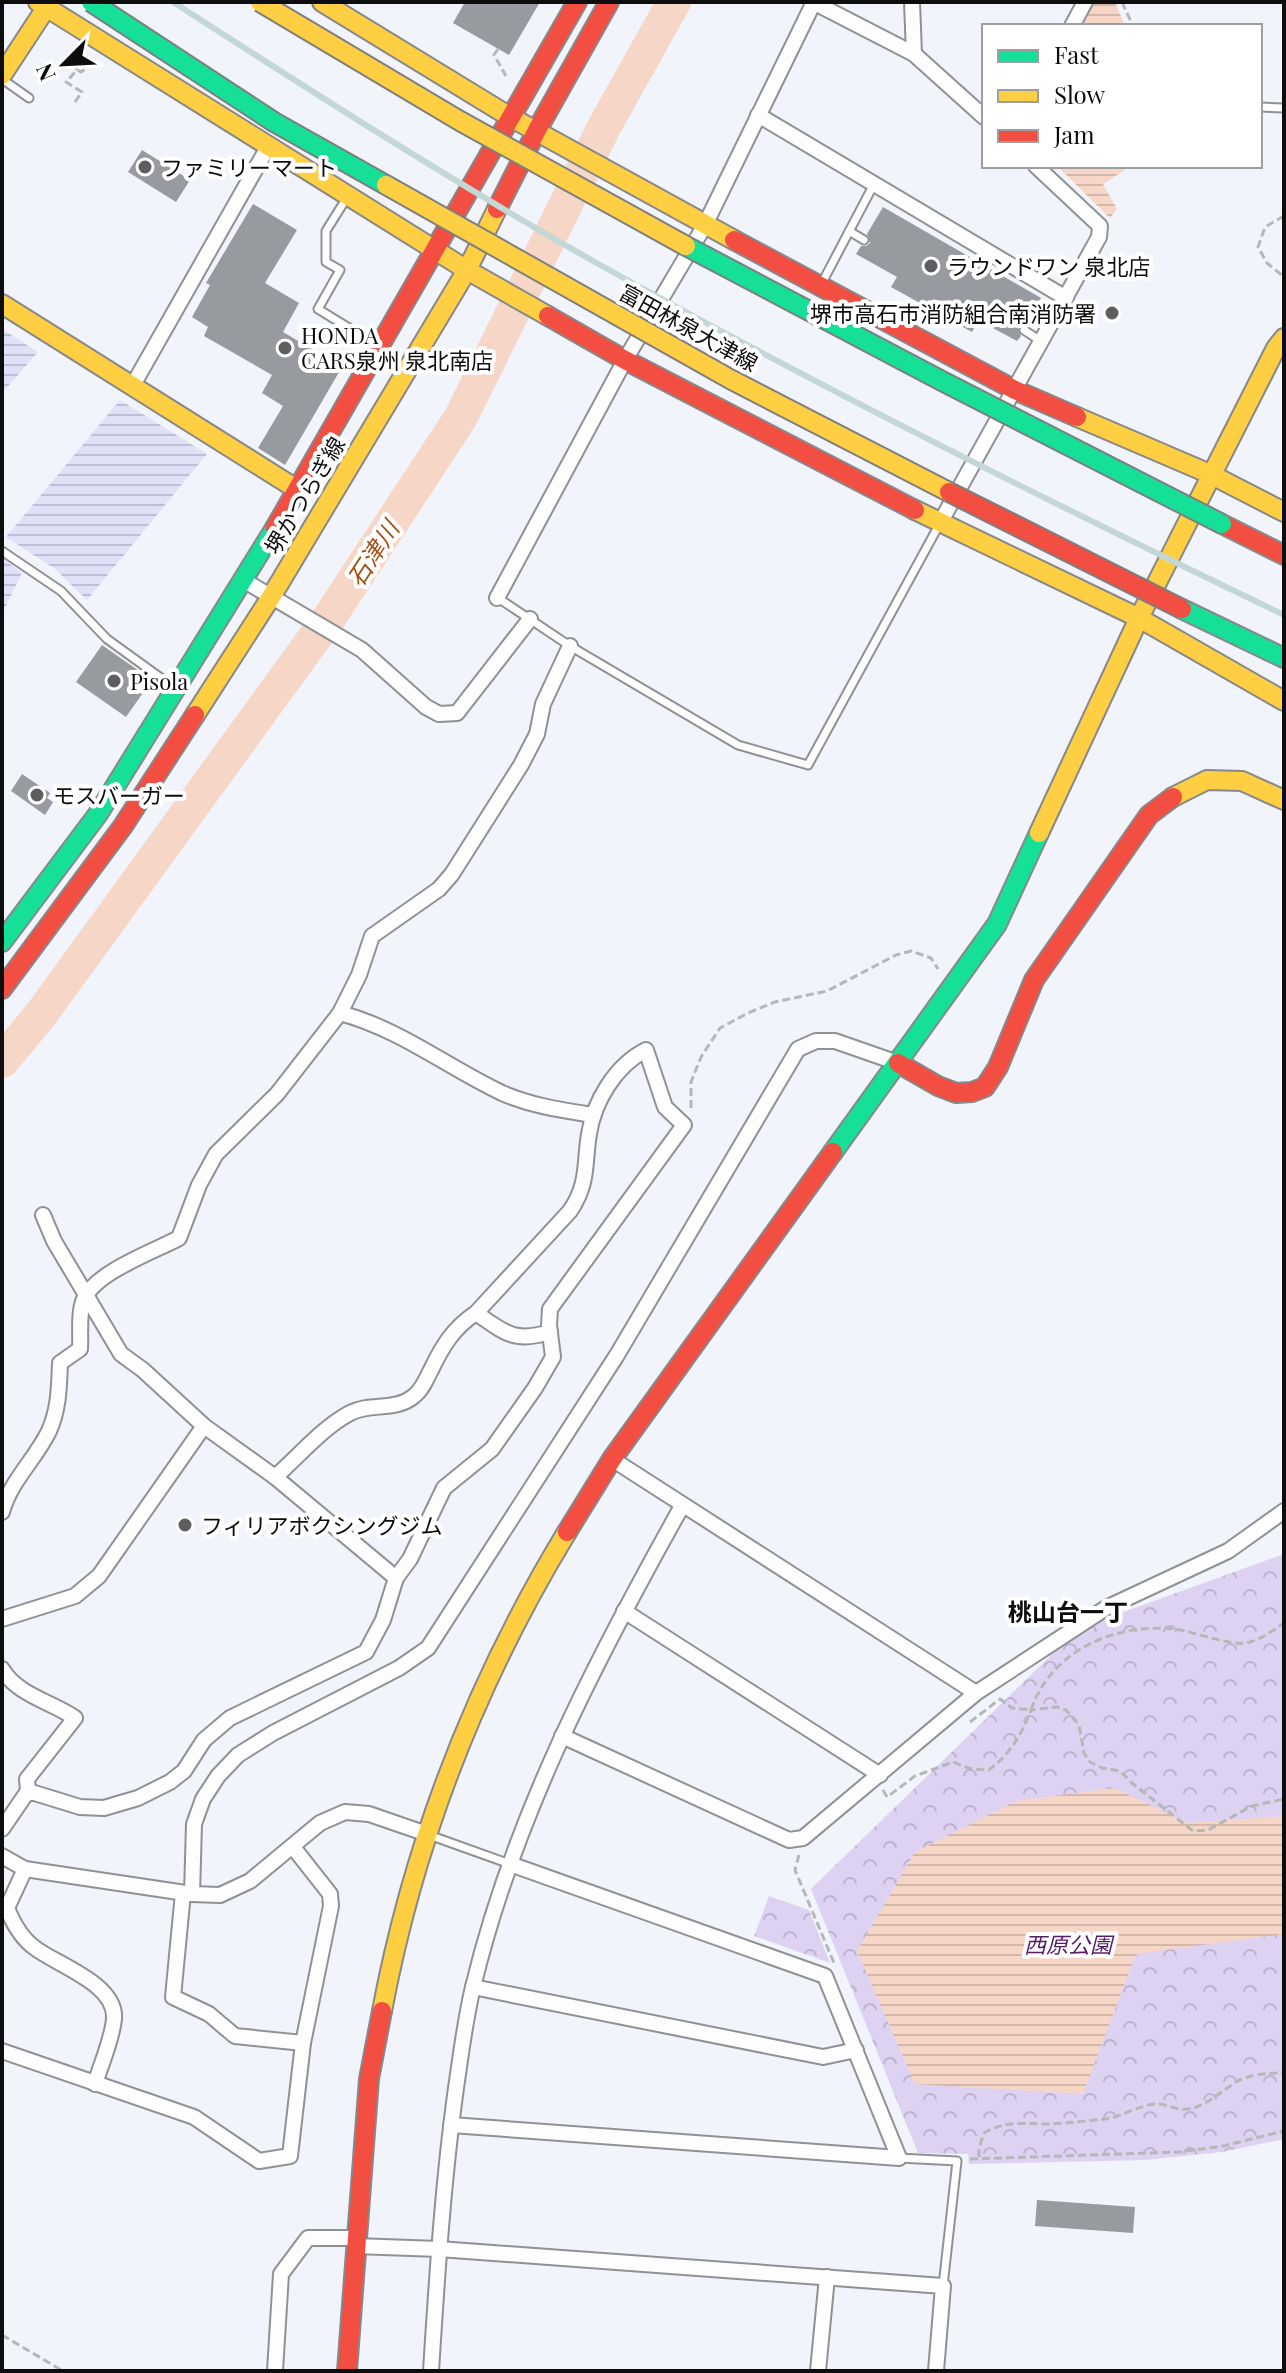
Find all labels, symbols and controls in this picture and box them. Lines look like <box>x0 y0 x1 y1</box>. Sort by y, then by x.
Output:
north arrow <box>24 24 104 104</box>
legend <box>982 24 1262 168</box>
text: Fast <box>1054 38 1099 70</box>
text: N <box>28 59 62 86</box>
text: Slow <box>1054 78 1106 110</box>
text: Jam <box>1053 118 1095 150</box>
place label: ファミリーマート <box>161 152 337 182</box>
marker: ファミリーマート <box>136 158 154 176</box>
place label: ラウンドワン 泉北店 <box>947 251 1150 281</box>
marker: ラウンドワン 泉北店 <box>922 257 940 275</box>
street label: 富田林泉大津線 <box>614 277 764 377</box>
place label: 堺市高石市消防組合南消防署 <box>810 298 1096 328</box>
marker: 堺市高石市消防組合南消防署 <box>1103 304 1121 322</box>
place label: HONDA CARS泉州 泉北南店 <box>301 320 493 375</box>
marker: HONDA CARS泉州 泉北南店 <box>276 339 294 357</box>
street label: 堺かつらぎ線 <box>257 431 351 559</box>
water label: 石津川 <box>339 512 407 592</box>
place label: Pisola <box>130 666 188 696</box>
marker: Pisola <box>105 672 123 690</box>
place label: モスバーガー <box>53 780 185 810</box>
marker: モスバーガー <box>28 786 46 804</box>
place label: フィリアボクシングジム <box>201 1510 443 1540</box>
marker: フィリアボクシングジム <box>176 1516 194 1534</box>
district label: 桃山台一丁 <box>1008 1595 1128 1627</box>
park label: 西原公園 <box>1024 1929 1115 1959</box>

